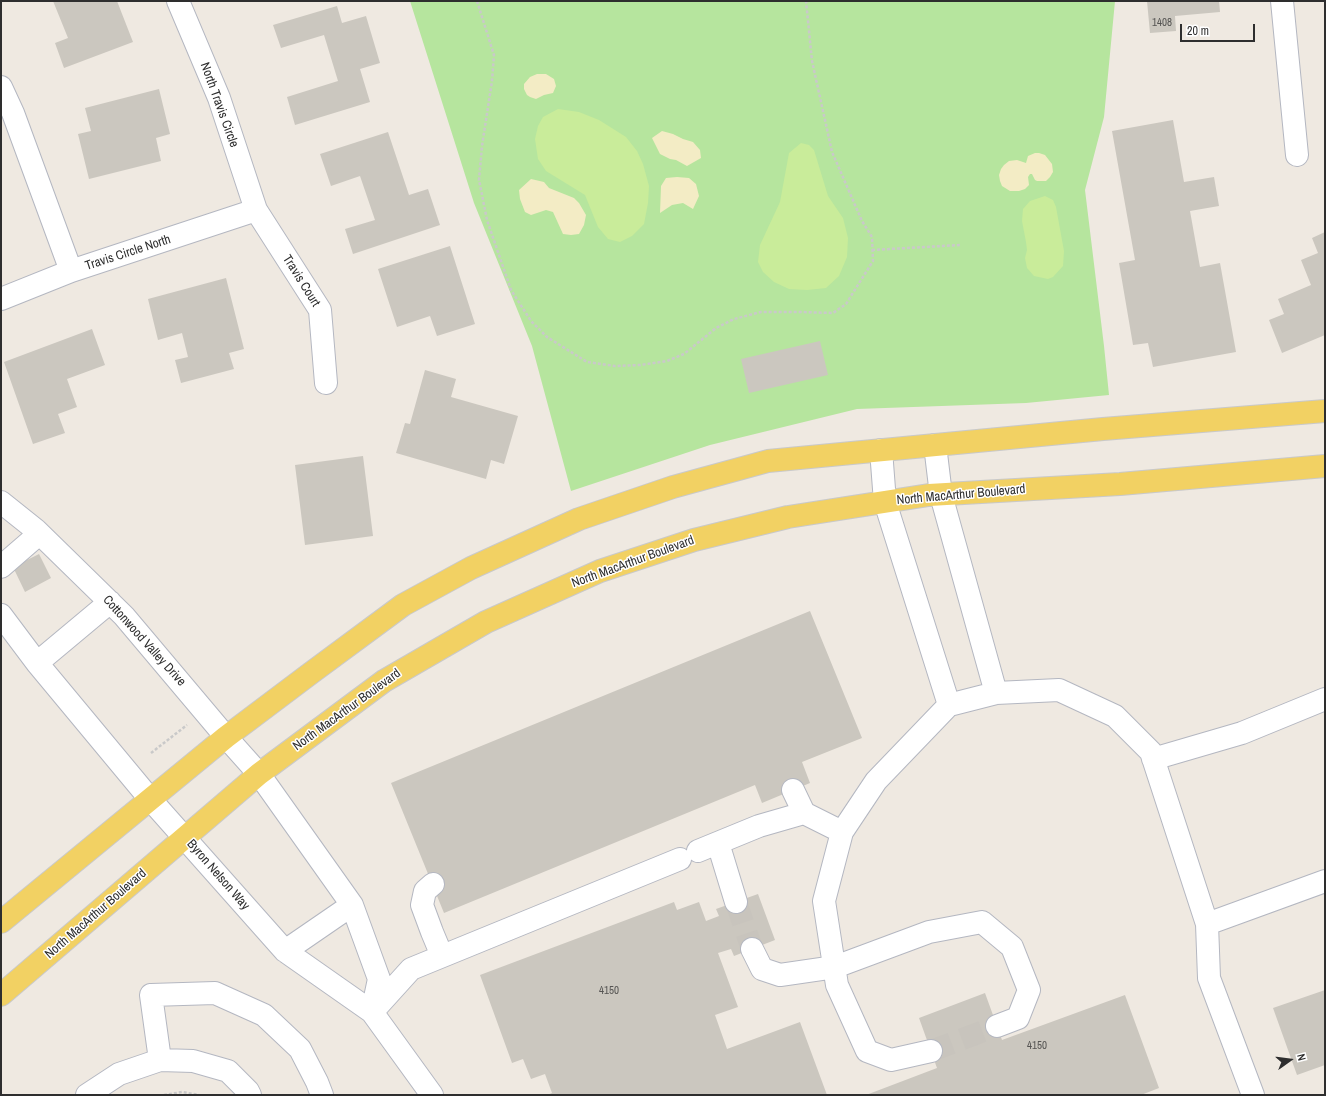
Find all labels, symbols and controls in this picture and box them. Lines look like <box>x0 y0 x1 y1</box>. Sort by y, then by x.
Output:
house number: 1408 <box>1152 16 1172 30</box>
scale bar <box>1182 16 1257 42</box>
text: 20 m <box>1187 23 1209 39</box>
street label: North Travis Circle <box>196 60 242 150</box>
street label: Travis Circle North <box>83 232 173 274</box>
street label: Travis Court <box>279 252 323 310</box>
street label: North MacArthur Boulevard <box>896 482 1026 508</box>
street label: North MacArthur Boulevard <box>570 533 696 591</box>
street label: Cottonwood Valley Drive <box>99 592 189 690</box>
street label: North MacArthur Boulevard <box>290 666 404 754</box>
street label: Byron Nelson Way <box>183 837 253 913</box>
street label: North MacArthur Boulevard <box>42 866 150 962</box>
house number: 4150 <box>599 984 619 998</box>
house number: 4150 <box>1027 1039 1047 1053</box>
north arrow <box>1270 1040 1310 1080</box>
text: N <box>1294 1052 1309 1062</box>

